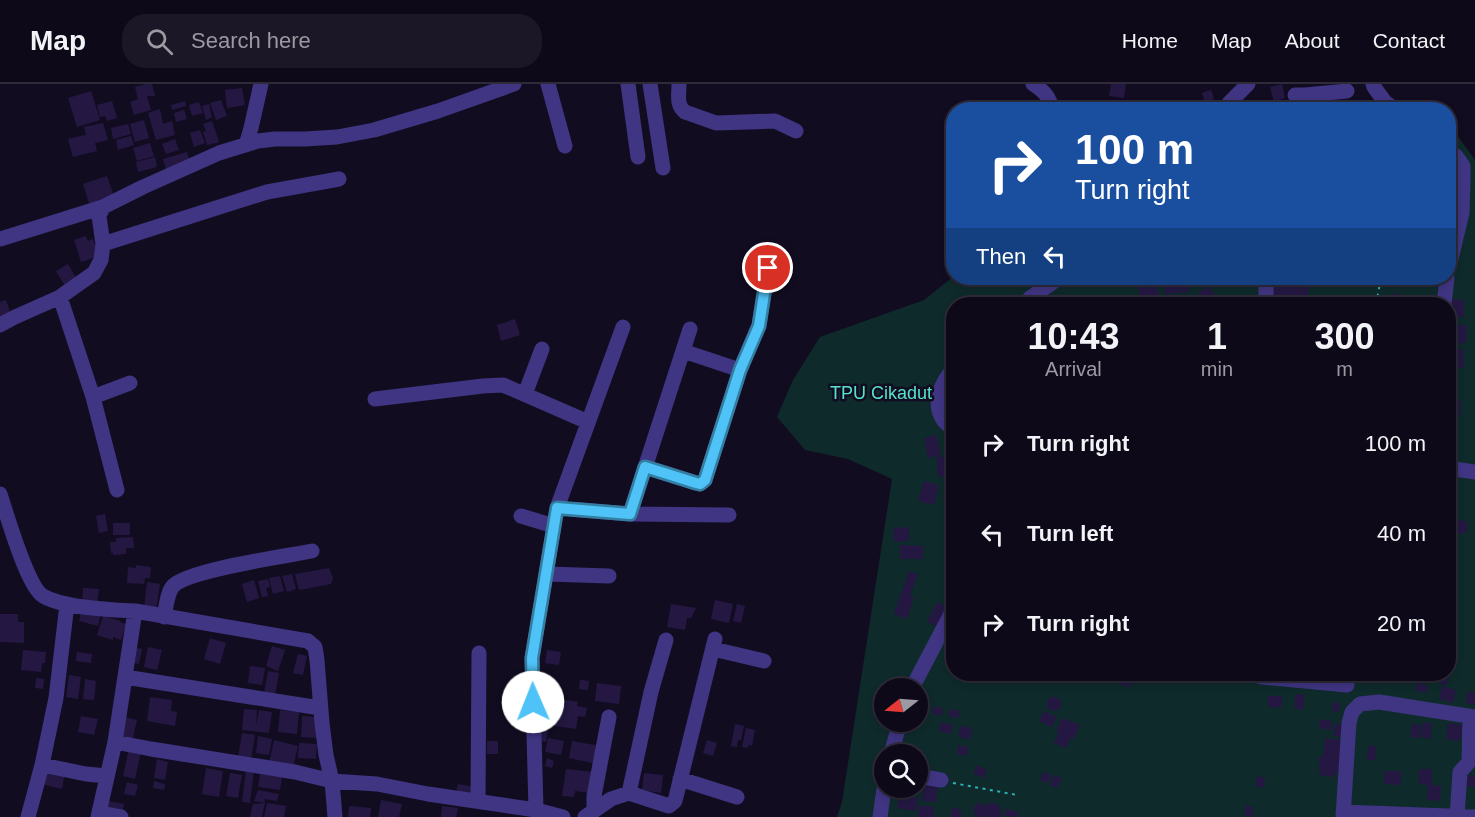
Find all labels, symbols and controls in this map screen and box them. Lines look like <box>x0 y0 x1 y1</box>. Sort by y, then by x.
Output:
search box <box>122 14 542 68</box>
text: Map <box>30 25 86 56</box>
icon: search <box>143 25 176 58</box>
text: Search here <box>191 28 311 53</box>
text: Home <box>1122 29 1178 52</box>
text: Map <box>1211 29 1252 52</box>
text: About <box>1285 29 1340 52</box>
text: Contact <box>1373 29 1445 52</box>
icon: right <box>976 126 1054 204</box>
text: 100 m <box>1075 126 1194 173</box>
text: Turn right <box>1075 175 1190 205</box>
icon: left <box>1038 240 1071 273</box>
pin <box>742 242 793 293</box>
text: Then <box>976 244 1026 269</box>
icon: arrive <box>751 251 784 284</box>
text: 10:43 <box>1027 316 1119 357</box>
text: 1 <box>1207 316 1227 357</box>
text: 300 <box>1314 316 1375 357</box>
text: Arrival <box>1045 358 1102 380</box>
text: min <box>1201 358 1233 380</box>
text: m <box>1336 358 1353 380</box>
park label: TPU Cikadut <box>830 383 932 403</box>
icon: right <box>976 428 1009 461</box>
text: Turn right <box>1027 431 1129 456</box>
text: 100 m <box>1365 431 1426 456</box>
icon: left <box>976 518 1009 551</box>
text: Turn left <box>1027 521 1113 546</box>
text: 40 m <box>1377 521 1426 546</box>
icon: right <box>976 608 1009 641</box>
text: Turn right <box>1027 611 1129 636</box>
text: 20 m <box>1377 611 1426 636</box>
position arrow <box>501 670 565 734</box>
north arrow <box>874 678 928 732</box>
map controls <box>874 678 928 798</box>
button: search <box>874 744 928 798</box>

